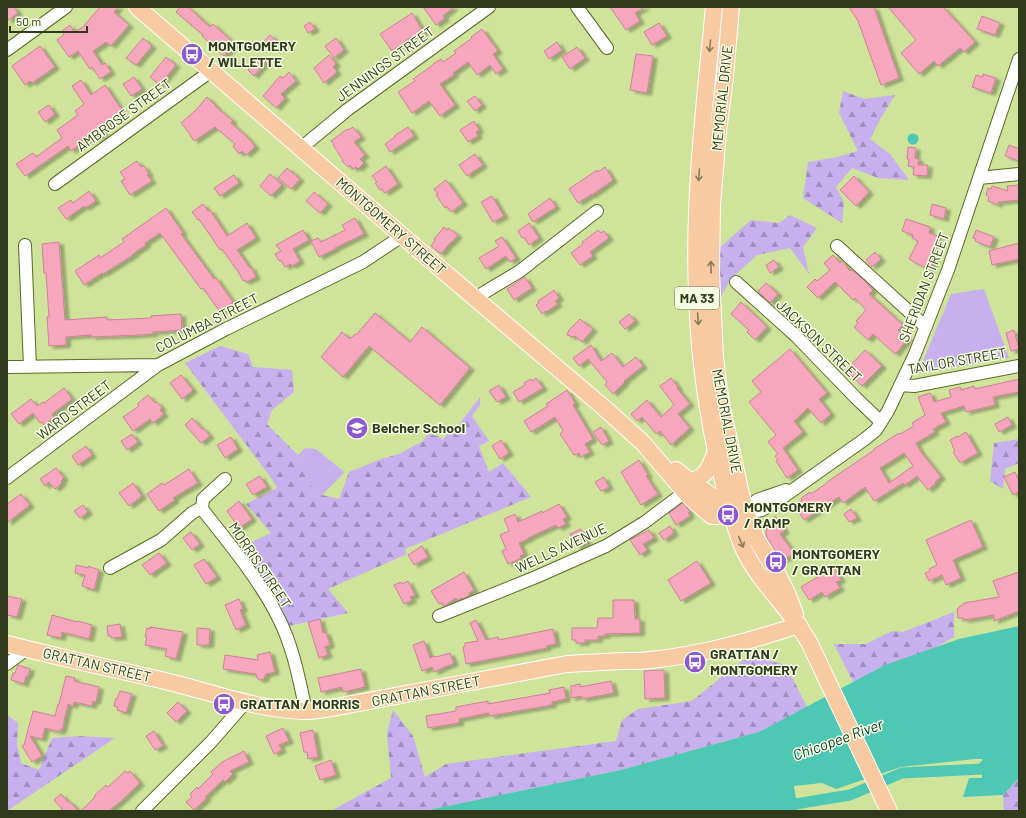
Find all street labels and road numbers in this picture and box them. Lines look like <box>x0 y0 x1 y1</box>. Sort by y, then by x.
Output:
street label: JENNINGS STREET <box>332 22 437 105</box>
street label: MEMORIAL DRIVE <box>708 44 735 152</box>
street label: AMBROSE STREET <box>73 74 175 155</box>
street label: MONTGOMERY STREET <box>333 173 450 278</box>
street label: SHERIDAN STREET <box>895 229 952 344</box>
road number: MA 33 <box>675 287 719 309</box>
street label: COLUMBA STREET <box>152 289 261 356</box>
street label: JACKSON STREET <box>773 296 865 386</box>
street label: TAYLOR STREET <box>906 343 1008 378</box>
street label: MEMORIAL DRIVE <box>709 367 746 475</box>
street label: WARD STREET <box>33 376 114 443</box>
street label: MORRIS STREET <box>225 519 295 611</box>
street label: WELLS AVENUE <box>512 519 609 576</box>
street label: GRATTAN STREET <box>41 644 153 685</box>
street label: GRATTAN STREET <box>370 672 482 709</box>

